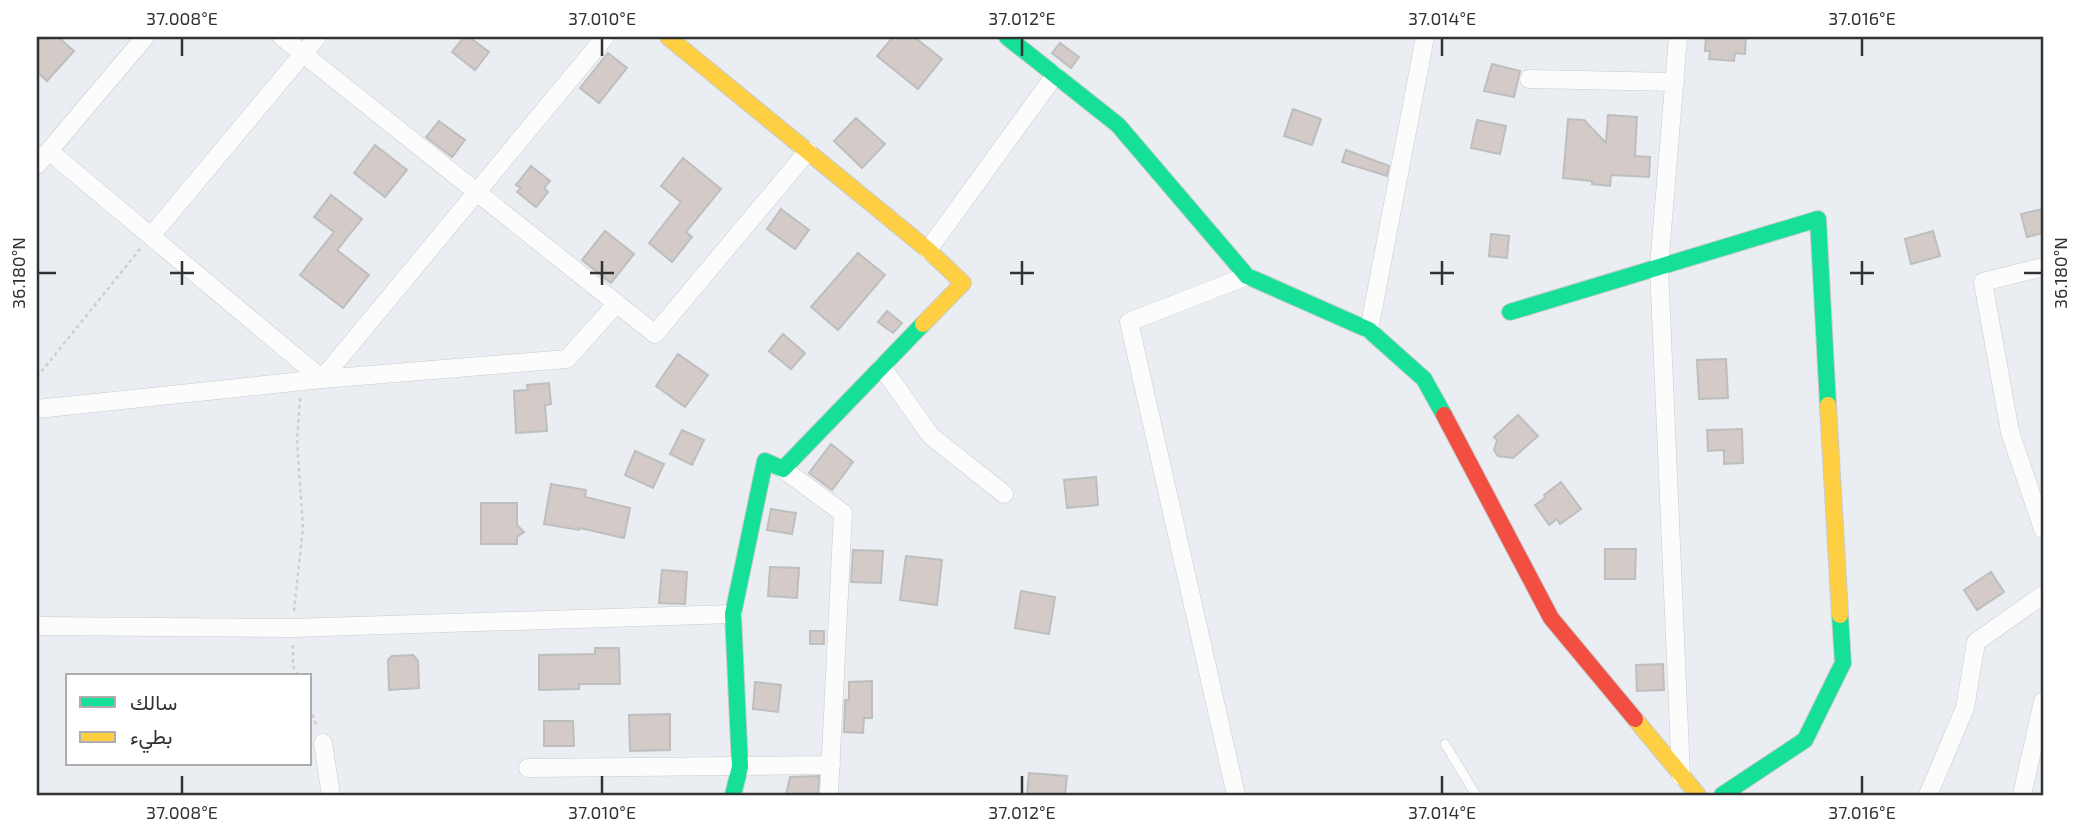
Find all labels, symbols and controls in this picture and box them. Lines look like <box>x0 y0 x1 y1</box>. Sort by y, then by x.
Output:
text: 37.008°E <box>146 7 218 29</box>
text: 37.010°E <box>568 7 636 29</box>
text: 37.012°E <box>988 7 1056 29</box>
text: 37.014°E <box>1408 7 1476 29</box>
text: 37.016°E <box>1828 7 1896 29</box>
text: 36.180°N <box>7 237 29 309</box>
text: 36.180°N <box>2049 237 2071 309</box>
legend <box>66 674 312 766</box>
text: سالك <box>130 689 177 714</box>
text: بطيء <box>130 723 173 754</box>
text: 37.008°E <box>146 801 218 823</box>
text: 37.010°E <box>568 801 636 823</box>
text: 37.012°E <box>988 801 1056 823</box>
text: 37.014°E <box>1408 801 1476 823</box>
text: 37.016°E <box>1828 801 1896 823</box>

